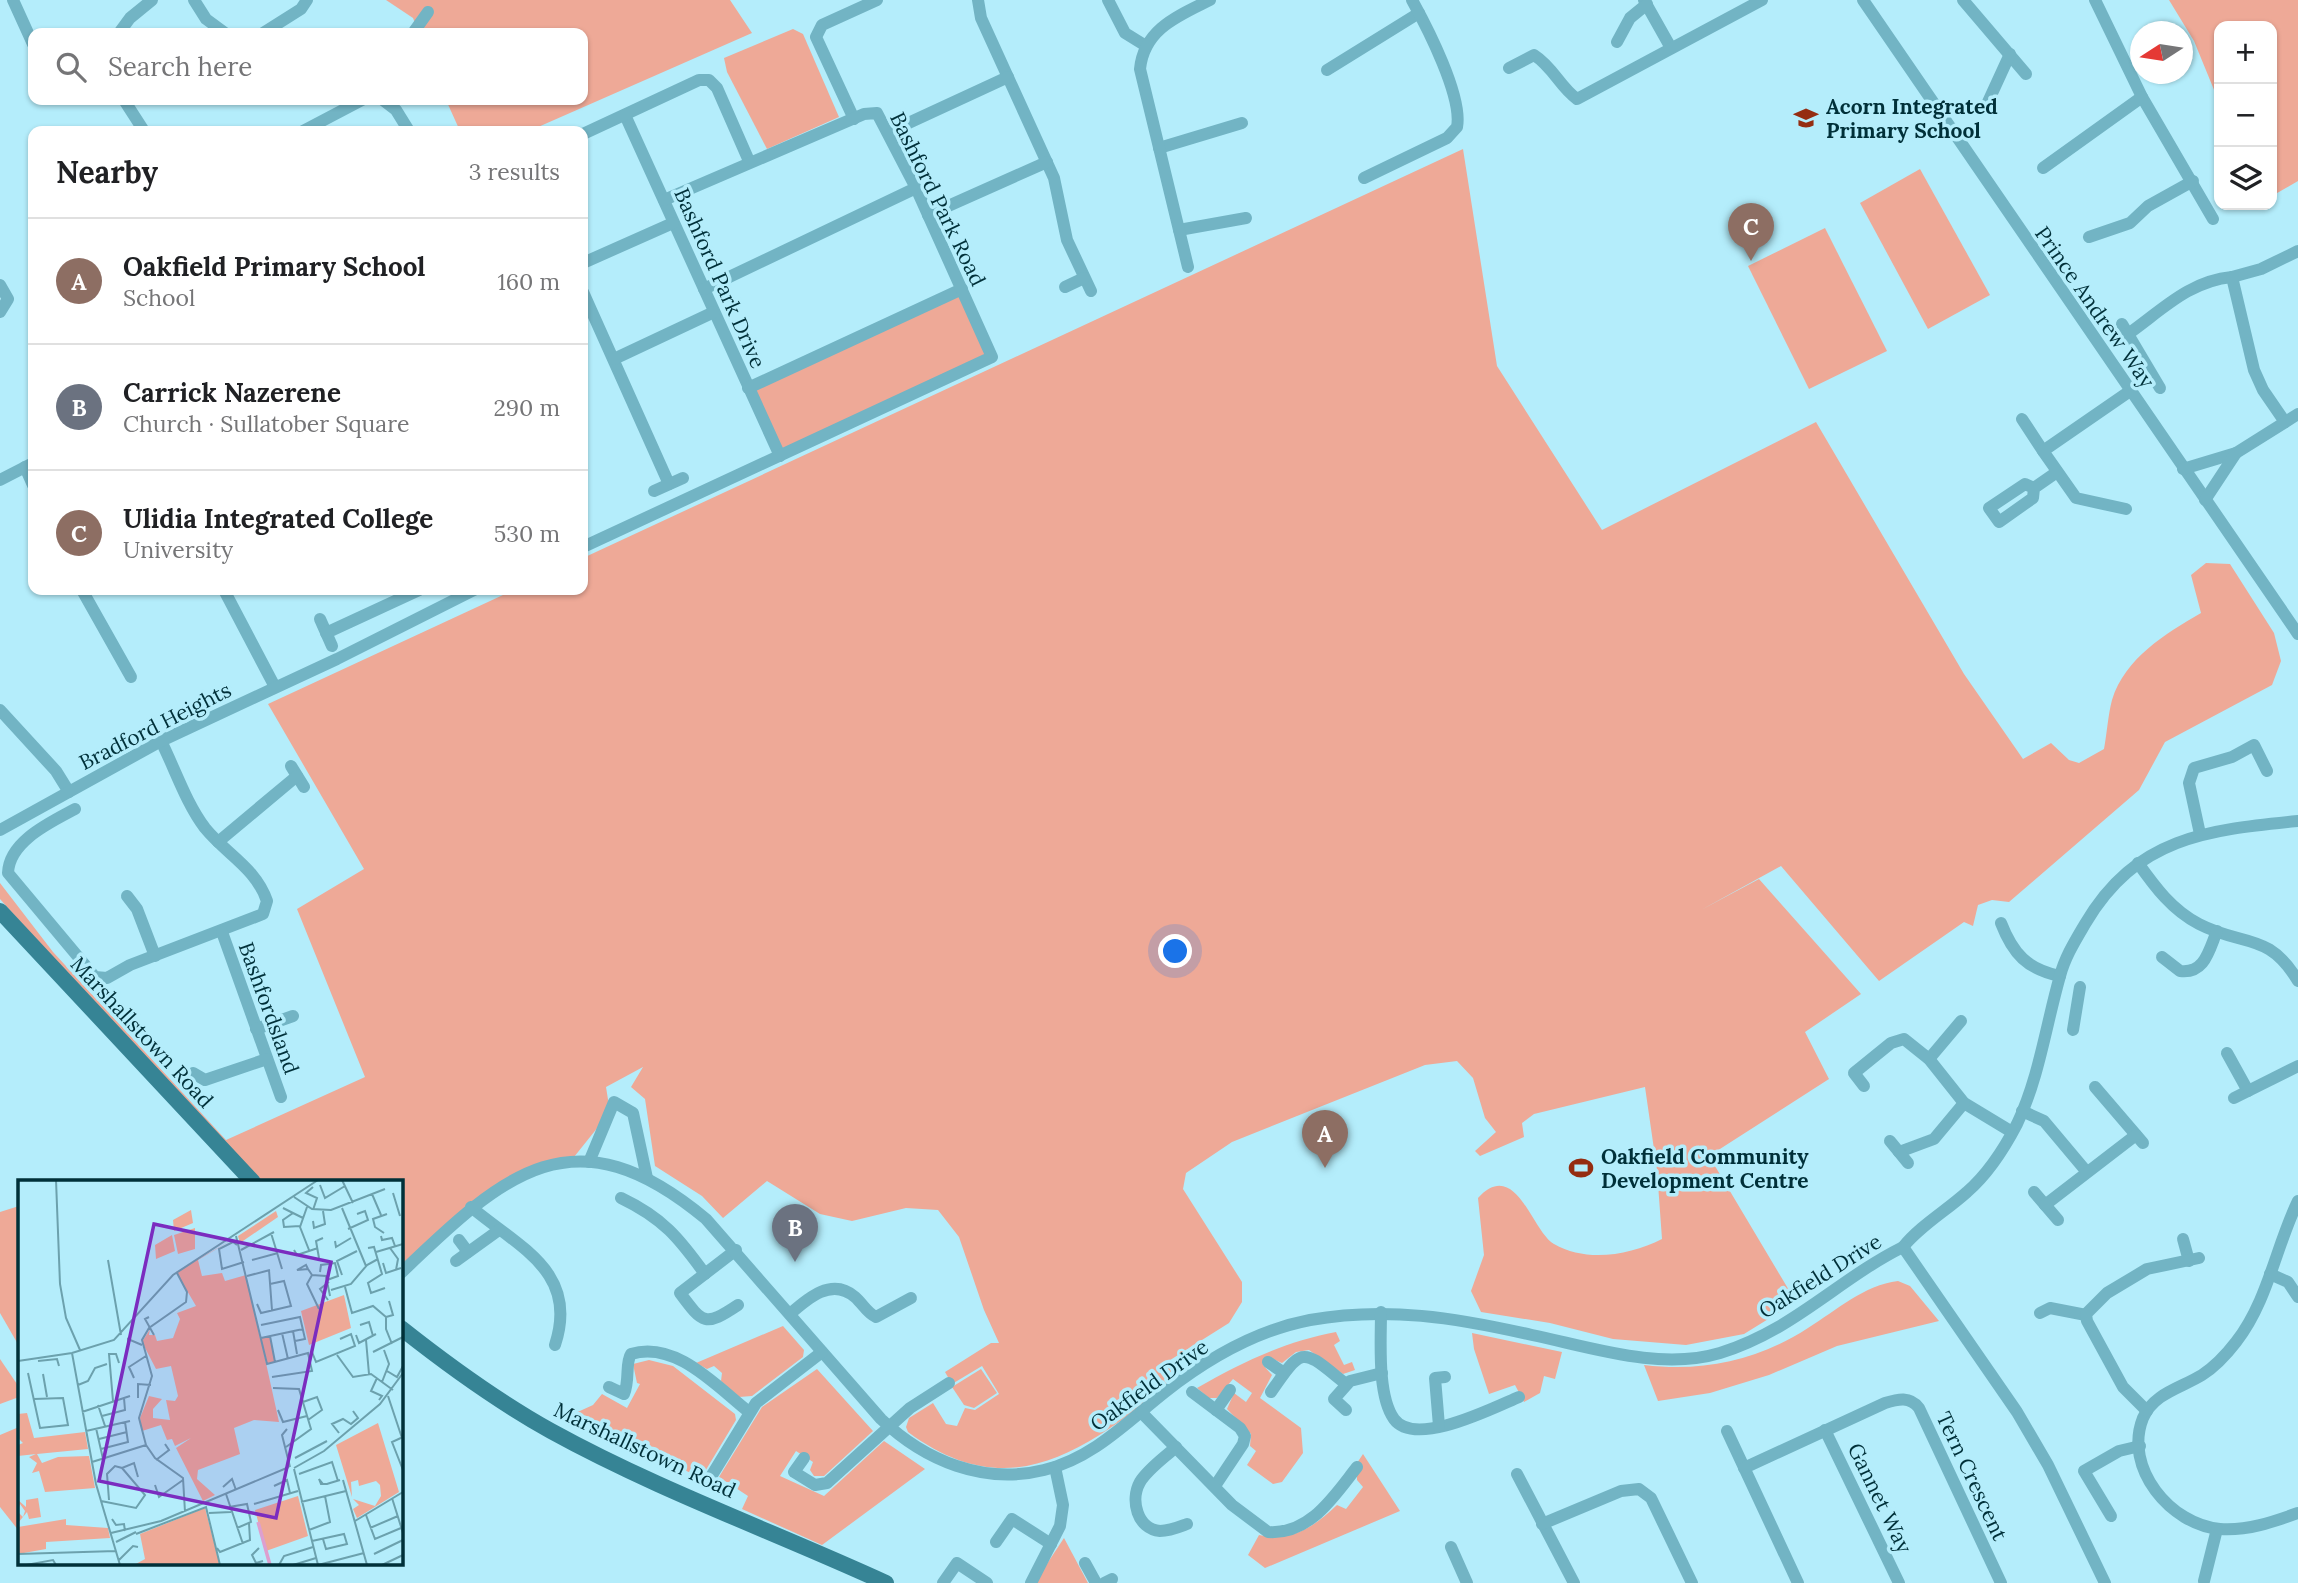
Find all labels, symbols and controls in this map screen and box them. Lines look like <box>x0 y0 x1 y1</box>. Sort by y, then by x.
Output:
north arrow <box>2130 21 2193 84</box>
map controls <box>2214 21 2277 210</box>
button: + <box>2214 21 2277 84</box>
search box <box>28 28 588 105</box>
icon: search <box>52 48 90 86</box>
text: Search here <box>108 50 252 83</box>
button: − <box>2214 84 2277 147</box>
place label: Acorn Integrated Primary School <box>1826 93 1998 144</box>
school or university icon: Acorn Integrated Primary School <box>1792 104 1820 132</box>
street label: Bashford Park Road <box>884 107 992 291</box>
button: layers <box>2214 147 2277 210</box>
text: Nearby <box>56 153 158 191</box>
text: 3 results <box>469 157 560 186</box>
street label: Bashford Park Drive <box>668 184 772 372</box>
pin: C <box>1728 203 1774 261</box>
street label: Prince Andrew Way <box>2029 221 2161 393</box>
text: Oakfield Primary School <box>123 250 425 283</box>
text: A <box>71 267 87 296</box>
text: 160 m <box>497 267 560 296</box>
text: School <box>123 283 195 312</box>
text: Carrick Nazerene <box>123 376 341 409</box>
text: B <box>71 393 87 422</box>
text: 290 m <box>493 393 560 422</box>
text: Church · Sullatober Square <box>123 409 409 438</box>
text: Ulidia Integrated College <box>123 502 433 535</box>
text: C <box>71 519 87 548</box>
text: 530 m <box>494 519 560 548</box>
text: University <box>123 535 233 564</box>
street label: Bradford Heights <box>74 676 236 776</box>
your location <box>1158 934 1192 968</box>
street label: Bashfordsland <box>233 938 305 1078</box>
street label: Marshallstown Road <box>65 951 219 1113</box>
pin: A <box>1302 1110 1348 1168</box>
place label: Oakfield Community Development Centre <box>1601 1143 1809 1194</box>
sports icon: Oakfield Community Development Centre <box>1567 1154 1595 1182</box>
inset map <box>18 1180 402 1566</box>
pin: B <box>772 1204 818 1262</box>
street label: Oakfield Drive <box>1754 1228 1886 1324</box>
street label: Oakfield Drive <box>1085 1333 1213 1437</box>
street label: Marshallstown Road <box>550 1396 740 1504</box>
street label: Tern Crescent <box>1930 1407 2014 1545</box>
street label: Gannet Way <box>1842 1439 1918 1557</box>

